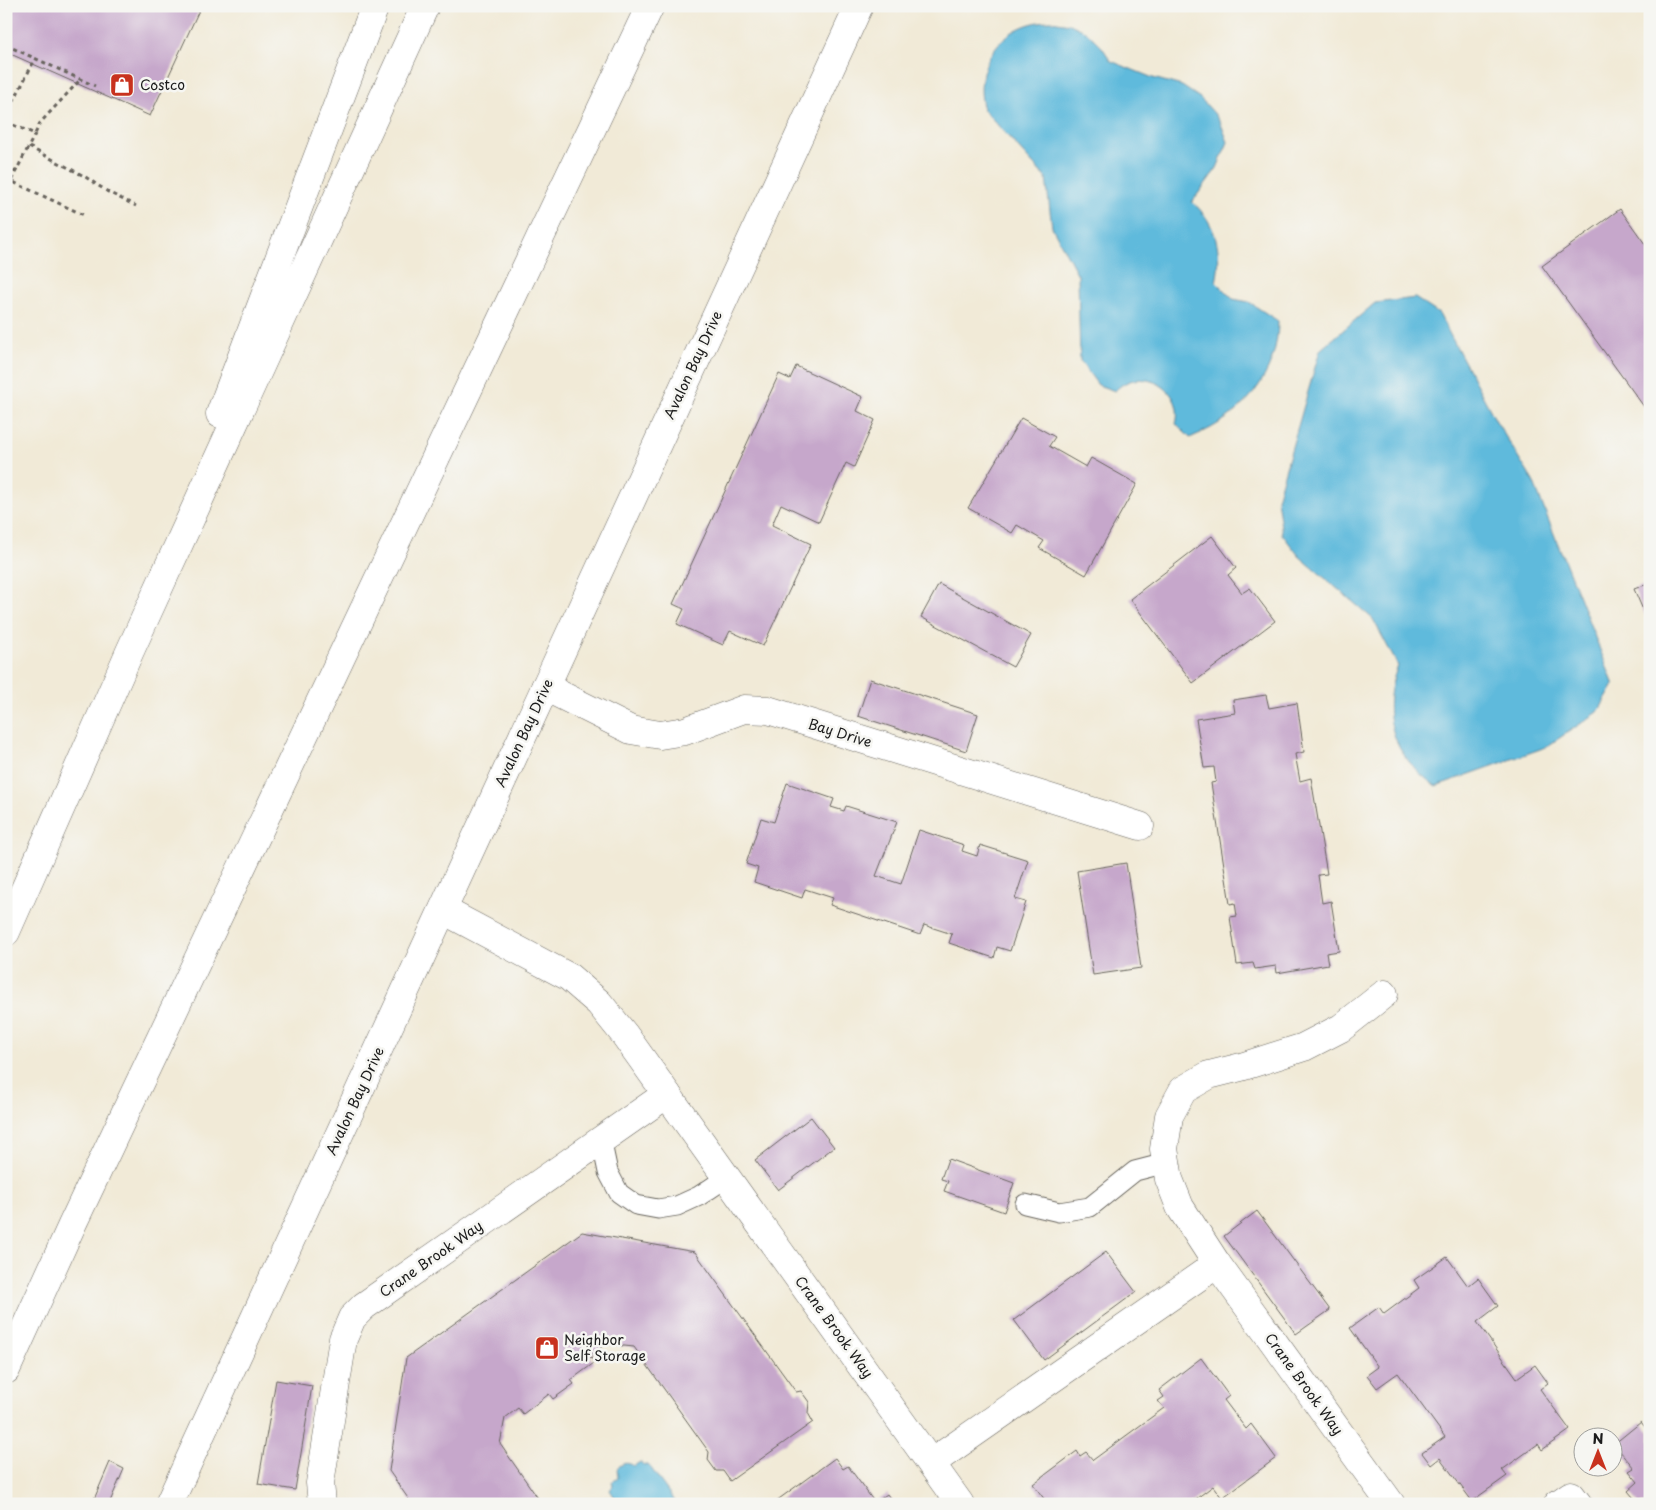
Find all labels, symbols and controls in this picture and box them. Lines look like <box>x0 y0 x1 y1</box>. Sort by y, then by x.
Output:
shop icon: Costco <box>109 72 135 98</box>
place label: Costco <box>140 74 185 95</box>
street label: Avalon Bay Drive <box>658 307 727 422</box>
street label: Avalon Bay Drive <box>489 675 558 790</box>
street label: Bay Drive <box>806 713 875 752</box>
street label: Avalon Bay Drive <box>320 1043 389 1158</box>
street label: Crane Brook Way <box>375 1215 487 1302</box>
street label: Crane Brook Way <box>790 1271 879 1382</box>
street label: Crane Brook Way <box>1260 1328 1349 1439</box>
place label: Neighbor Self Storage <box>564 1329 646 1366</box>
shop icon: Neighbor Self Storage <box>534 1335 560 1361</box>
north arrow <box>1574 1428 1624 1478</box>
text: N <box>1592 1428 1604 1449</box>

